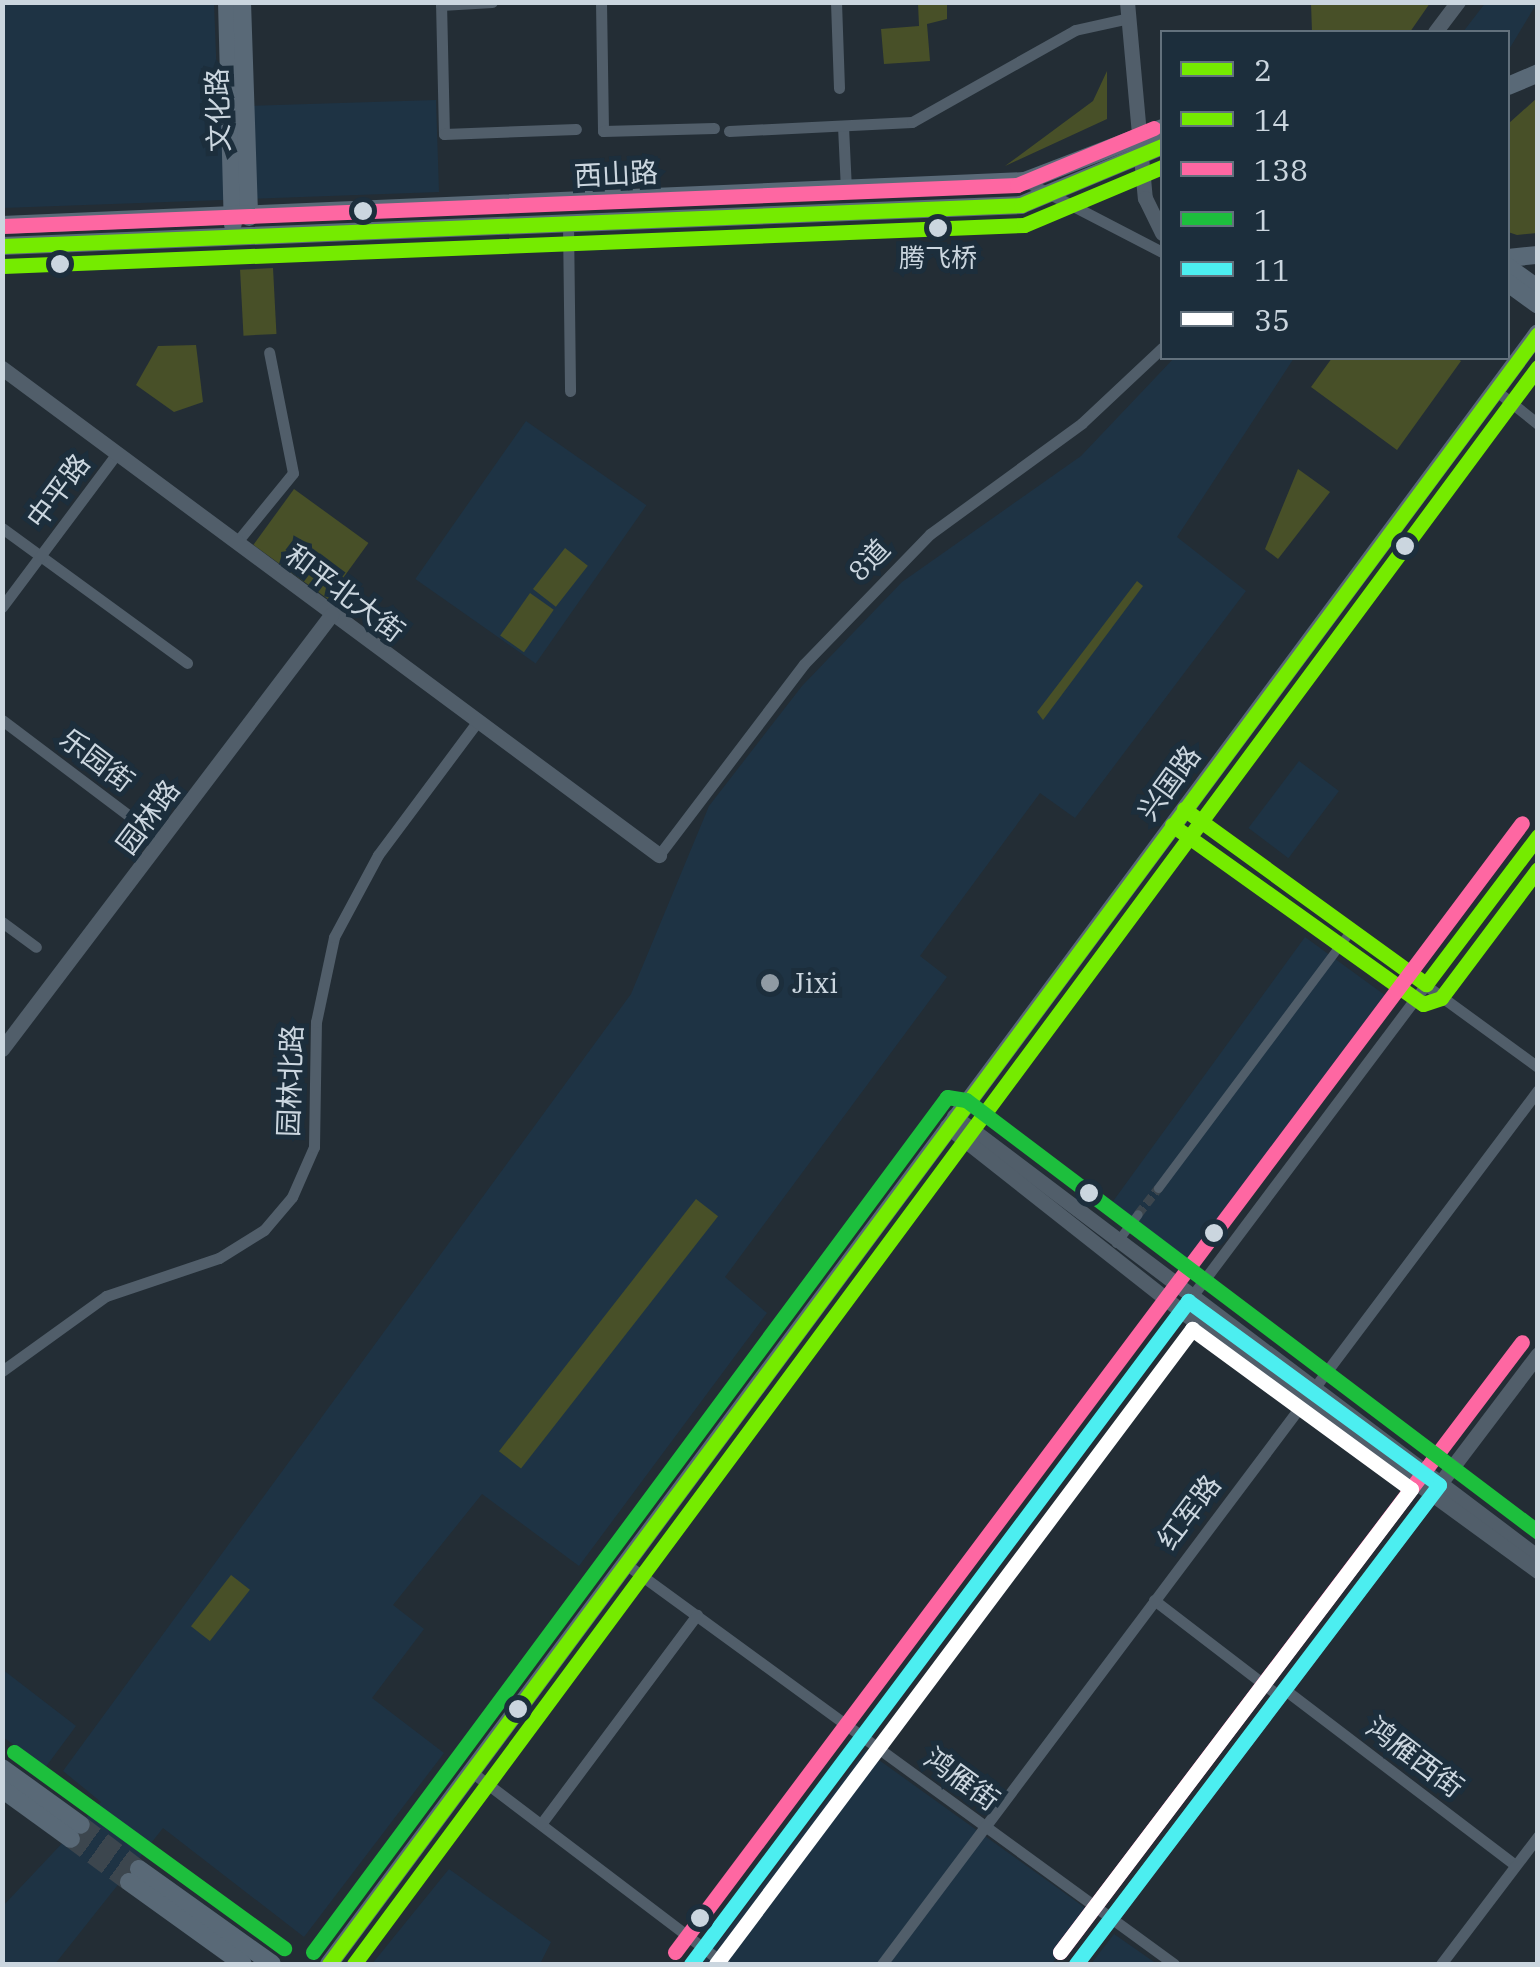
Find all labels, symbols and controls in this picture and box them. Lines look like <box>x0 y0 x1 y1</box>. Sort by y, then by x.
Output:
legend <box>1160 30 1510 360</box>
text: 2 <box>1254 50 1272 89</box>
street label: 文化路 <box>200 67 236 153</box>
text: 14 <box>1254 100 1290 139</box>
text: 138 <box>1254 150 1308 189</box>
street label: 西山路 <box>573 155 659 193</box>
text: 1 <box>1254 200 1272 239</box>
unlabelled marker <box>353 201 373 221</box>
marker: 腾飞桥 <box>928 218 948 238</box>
place label: 腾飞桥 <box>899 242 977 274</box>
text: 11 <box>1254 250 1290 289</box>
unlabelled marker <box>50 254 70 274</box>
text: 35 <box>1254 300 1290 339</box>
street label: 中平路 <box>19 447 97 535</box>
street label: 8道 <box>841 532 897 588</box>
unlabelled marker <box>1395 536 1415 556</box>
street label: 和平北大街 <box>279 537 411 649</box>
street label: 乐园街 <box>53 721 141 799</box>
street label: 兴国路 <box>1131 739 1207 827</box>
street label: 园林路 <box>109 773 187 861</box>
place label: Jixi <box>792 966 838 1000</box>
marker: Jixi <box>757 970 783 996</box>
street label: 园林北路 <box>271 1024 309 1138</box>
unlabelled marker <box>1079 1183 1099 1203</box>
unlabelled marker <box>1204 1223 1224 1243</box>
street label: 红军路 <box>1150 1468 1228 1556</box>
unlabelled marker <box>508 1699 528 1719</box>
street label: 鸿雁西街 <box>1360 1710 1470 1804</box>
street label: 鸿雁街 <box>918 1741 1006 1817</box>
unlabelled marker <box>690 1908 710 1928</box>

